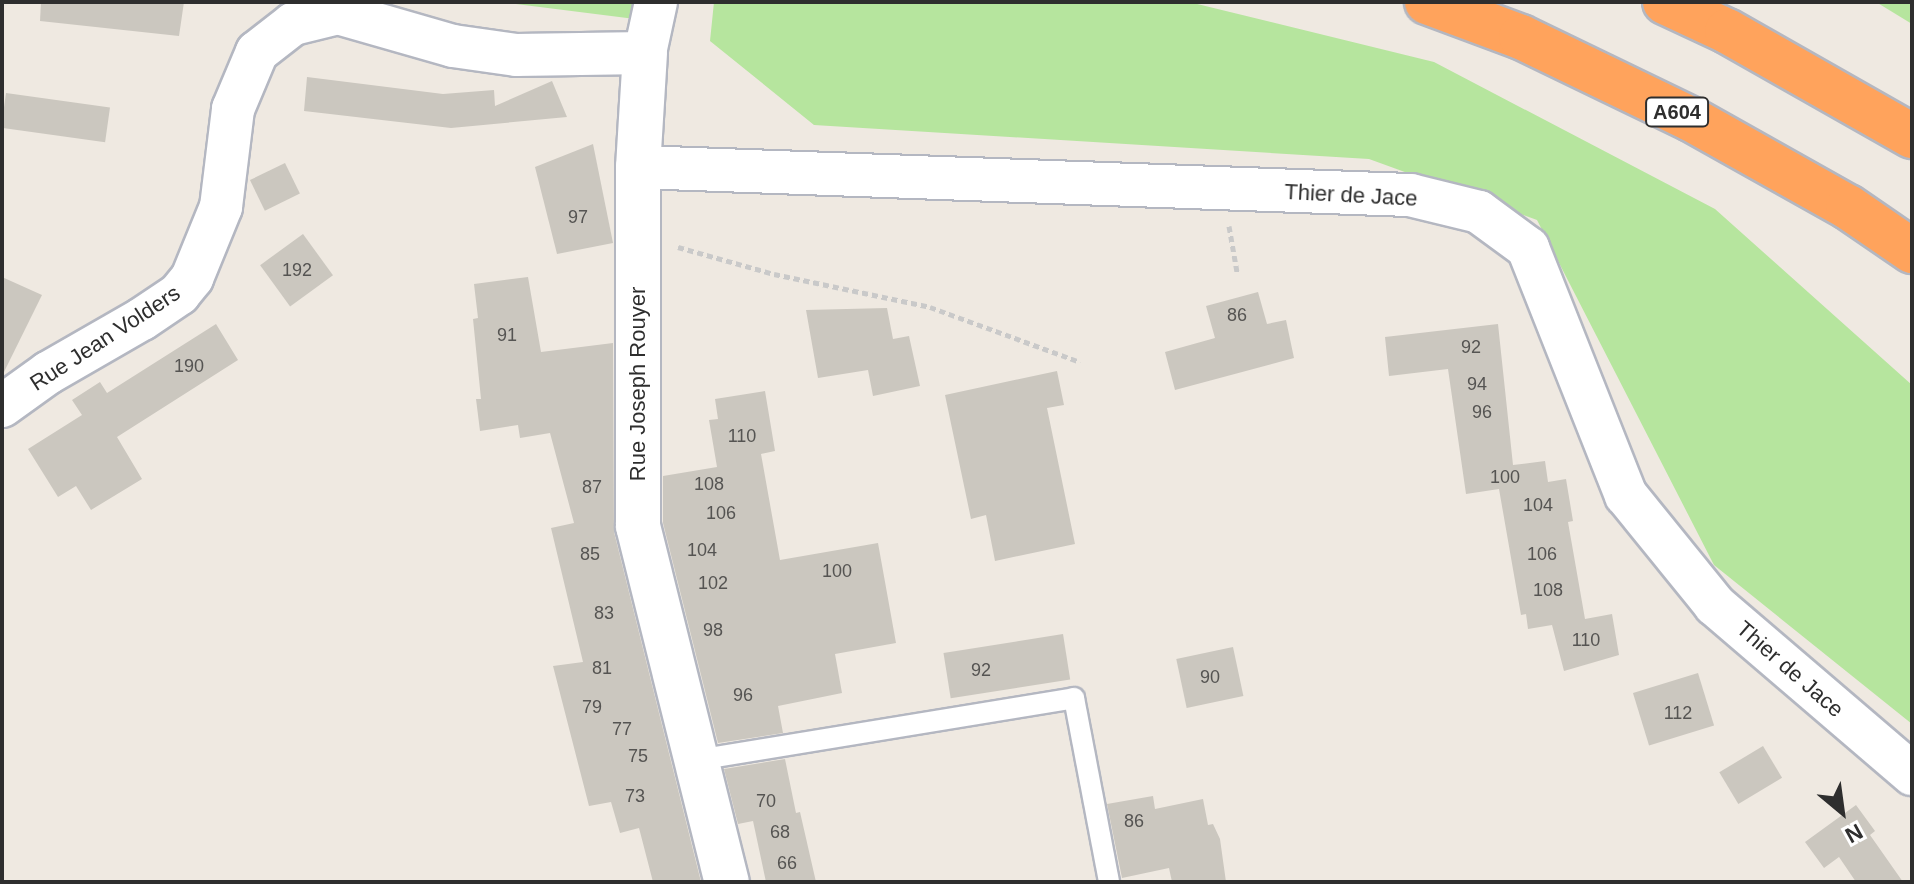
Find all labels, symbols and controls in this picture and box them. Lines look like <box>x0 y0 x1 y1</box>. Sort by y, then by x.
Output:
road number: A604 <box>1645 96 1709 128</box>
street label: Thier de Jace <box>1284 178 1418 212</box>
house number: 97 <box>568 206 588 228</box>
house number: 192 <box>282 259 312 281</box>
street label: Rue Jean Volders <box>25 280 185 396</box>
street label: Rue Joseph Rouyer <box>625 287 651 481</box>
house number: 86 <box>1227 304 1247 326</box>
house number: 91 <box>497 324 517 346</box>
house number: 92 <box>1461 336 1481 358</box>
house number: 190 <box>174 355 204 377</box>
house number: 94 <box>1467 373 1487 395</box>
house number: 96 <box>1472 401 1492 423</box>
house number: 110 <box>728 425 756 447</box>
house number: 100 <box>1490 466 1520 488</box>
house number: 108 <box>694 473 724 495</box>
house number: 87 <box>582 476 602 498</box>
house number: 104 <box>1523 494 1553 516</box>
house number: 106 <box>706 502 736 524</box>
house number: 104 <box>687 539 717 561</box>
house number: 85 <box>580 543 600 565</box>
house number: 106 <box>1527 543 1557 565</box>
house number: 100 <box>822 560 852 582</box>
house number: 102 <box>698 572 728 594</box>
house number: 108 <box>1533 579 1563 601</box>
house number: 83 <box>594 602 614 624</box>
street label: Thier de Jace <box>1731 615 1849 723</box>
house number: 98 <box>703 619 723 641</box>
house number: 110 <box>1572 629 1600 651</box>
house number: 81 <box>592 657 612 679</box>
house number: 92 <box>971 659 991 681</box>
house number: 90 <box>1200 666 1220 688</box>
house number: 96 <box>733 684 753 706</box>
house number: 79 <box>582 696 602 718</box>
house number: 112 <box>1664 702 1692 724</box>
house number: 77 <box>612 718 632 740</box>
house number: 75 <box>628 745 648 767</box>
north arrow <box>1802 772 1882 852</box>
house number: 73 <box>625 785 645 807</box>
house number: 70 <box>756 790 776 812</box>
house number: 86 <box>1124 810 1144 832</box>
text: N <box>1841 819 1867 848</box>
house number: 68 <box>770 821 790 843</box>
house number: 66 <box>777 852 797 874</box>

